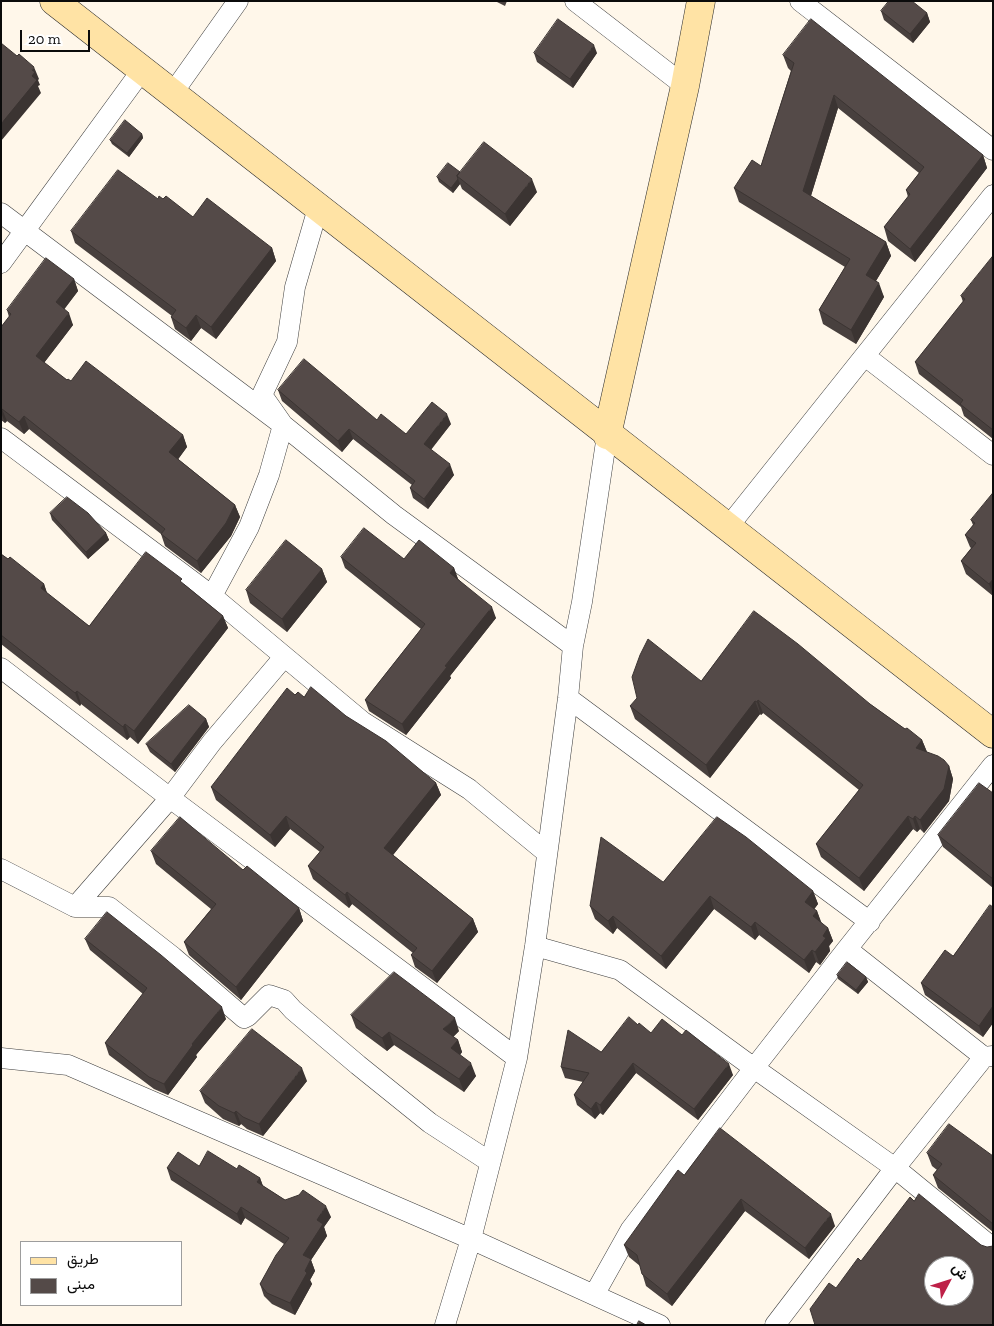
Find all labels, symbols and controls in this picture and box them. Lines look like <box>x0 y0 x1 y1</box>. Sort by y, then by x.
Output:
scale bar <box>22 20 92 52</box>
text: 20 m <box>28 30 61 48</box>
legend <box>20 1241 182 1306</box>
text: طريق <box>67 1250 99 1268</box>
north arrow <box>924 1256 974 1306</box>
text: ش <box>948 1260 972 1284</box>
text: مبنى <box>67 1275 95 1293</box>

